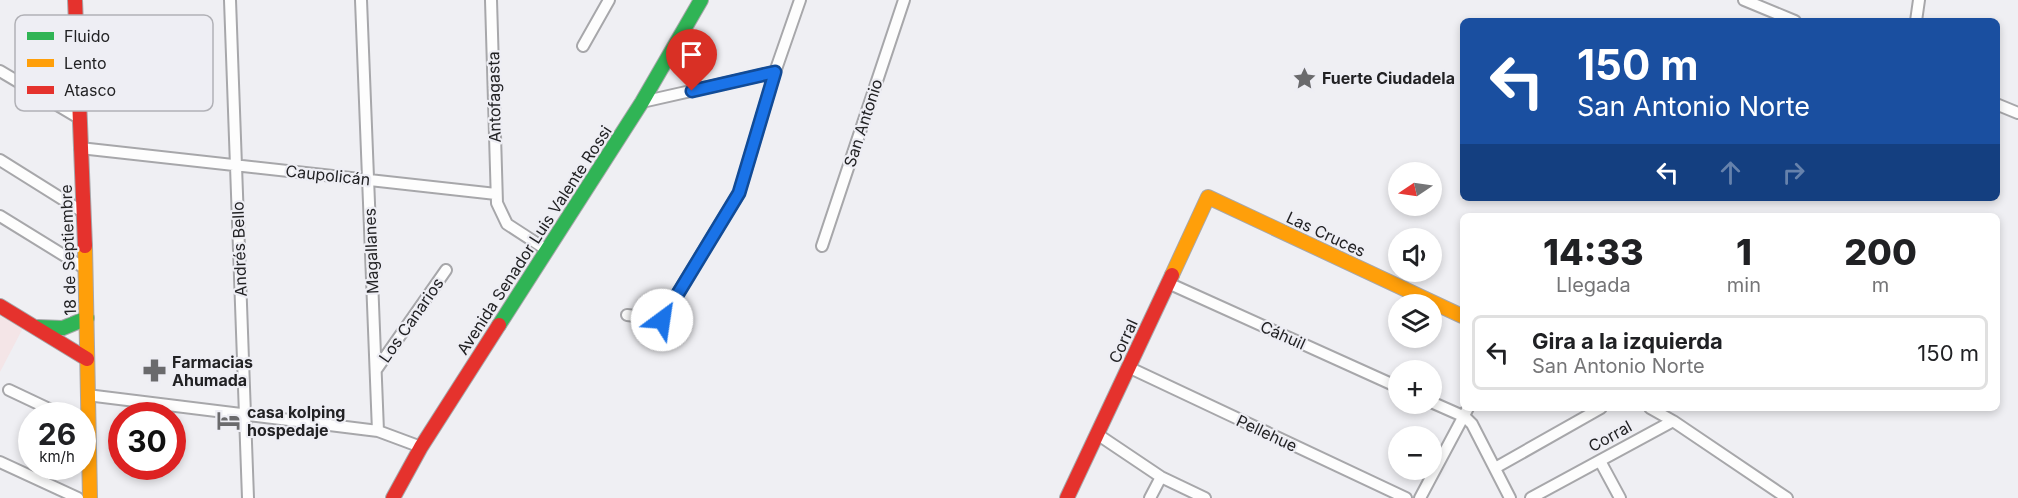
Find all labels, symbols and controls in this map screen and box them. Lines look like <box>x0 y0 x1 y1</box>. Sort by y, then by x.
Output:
legend <box>15 15 213 111</box>
text: Fluido <box>64 26 110 46</box>
pin <box>666 29 717 91</box>
icon: arrive <box>675 38 708 71</box>
text: 150 m <box>1577 39 1699 90</box>
icon: left <box>1478 42 1556 120</box>
street label: Antofagasta <box>483 51 505 143</box>
text: Lento <box>64 53 107 73</box>
place icon: Fuerte Ciudadela <box>1291 65 1317 91</box>
place label: Fuerte Ciudadela <box>1322 68 1455 88</box>
street label: San Antonio <box>839 76 887 170</box>
text: Atasco <box>64 80 116 100</box>
text: San Antonio Norte <box>1577 90 1810 123</box>
street label: Avenida Senador Luis Valente Rossi <box>452 122 616 358</box>
icon: left <box>1651 156 1684 189</box>
icon: ahead <box>1714 156 1747 189</box>
icon: right <box>1777 156 1810 189</box>
street label: Caupolicán <box>285 161 371 189</box>
north arrow <box>1388 162 1442 216</box>
map controls <box>1388 162 1442 480</box>
street label: 18 de Septiembre <box>56 184 80 316</box>
street label: Andrés Bello <box>227 201 251 297</box>
street label: Las Cruces <box>1283 207 1369 261</box>
street label: Magallanes <box>360 208 382 294</box>
button: sound <box>1388 228 1442 282</box>
text: 14:33 <box>1543 230 1644 274</box>
text: 1 <box>1736 230 1752 274</box>
text: 200 <box>1844 230 1917 274</box>
text: Llegada <box>1556 273 1631 297</box>
text: min <box>1727 273 1761 297</box>
text: m <box>1872 273 1889 297</box>
street label: Los Canarios <box>374 274 448 366</box>
position arrow <box>630 288 694 352</box>
button: layers <box>1388 294 1442 348</box>
street label: Corral <box>1104 316 1142 366</box>
street label: Cáhuil <box>1257 316 1309 354</box>
text: Gira a la izquierda <box>1532 328 1723 354</box>
icon: left <box>1481 336 1514 369</box>
text: 150 m <box>1917 340 1979 366</box>
place label: Farmacias Ahumada <box>172 352 253 390</box>
text: San Antonio Norte <box>1532 354 1705 378</box>
pharmacy icon: Farmacias Ahumada <box>141 358 167 384</box>
button: + <box>1388 360 1442 414</box>
speed limit sign: 30 <box>108 402 186 480</box>
place label: casa kolping hospedaje <box>247 402 345 440</box>
hotel icon: casa kolping hospedaje <box>216 408 242 434</box>
street label: Pellehue <box>1233 410 1301 456</box>
text: 26 <box>38 416 76 452</box>
street label: Corral <box>1585 416 1635 456</box>
button: − <box>1388 426 1442 480</box>
text: km/h <box>39 447 75 466</box>

